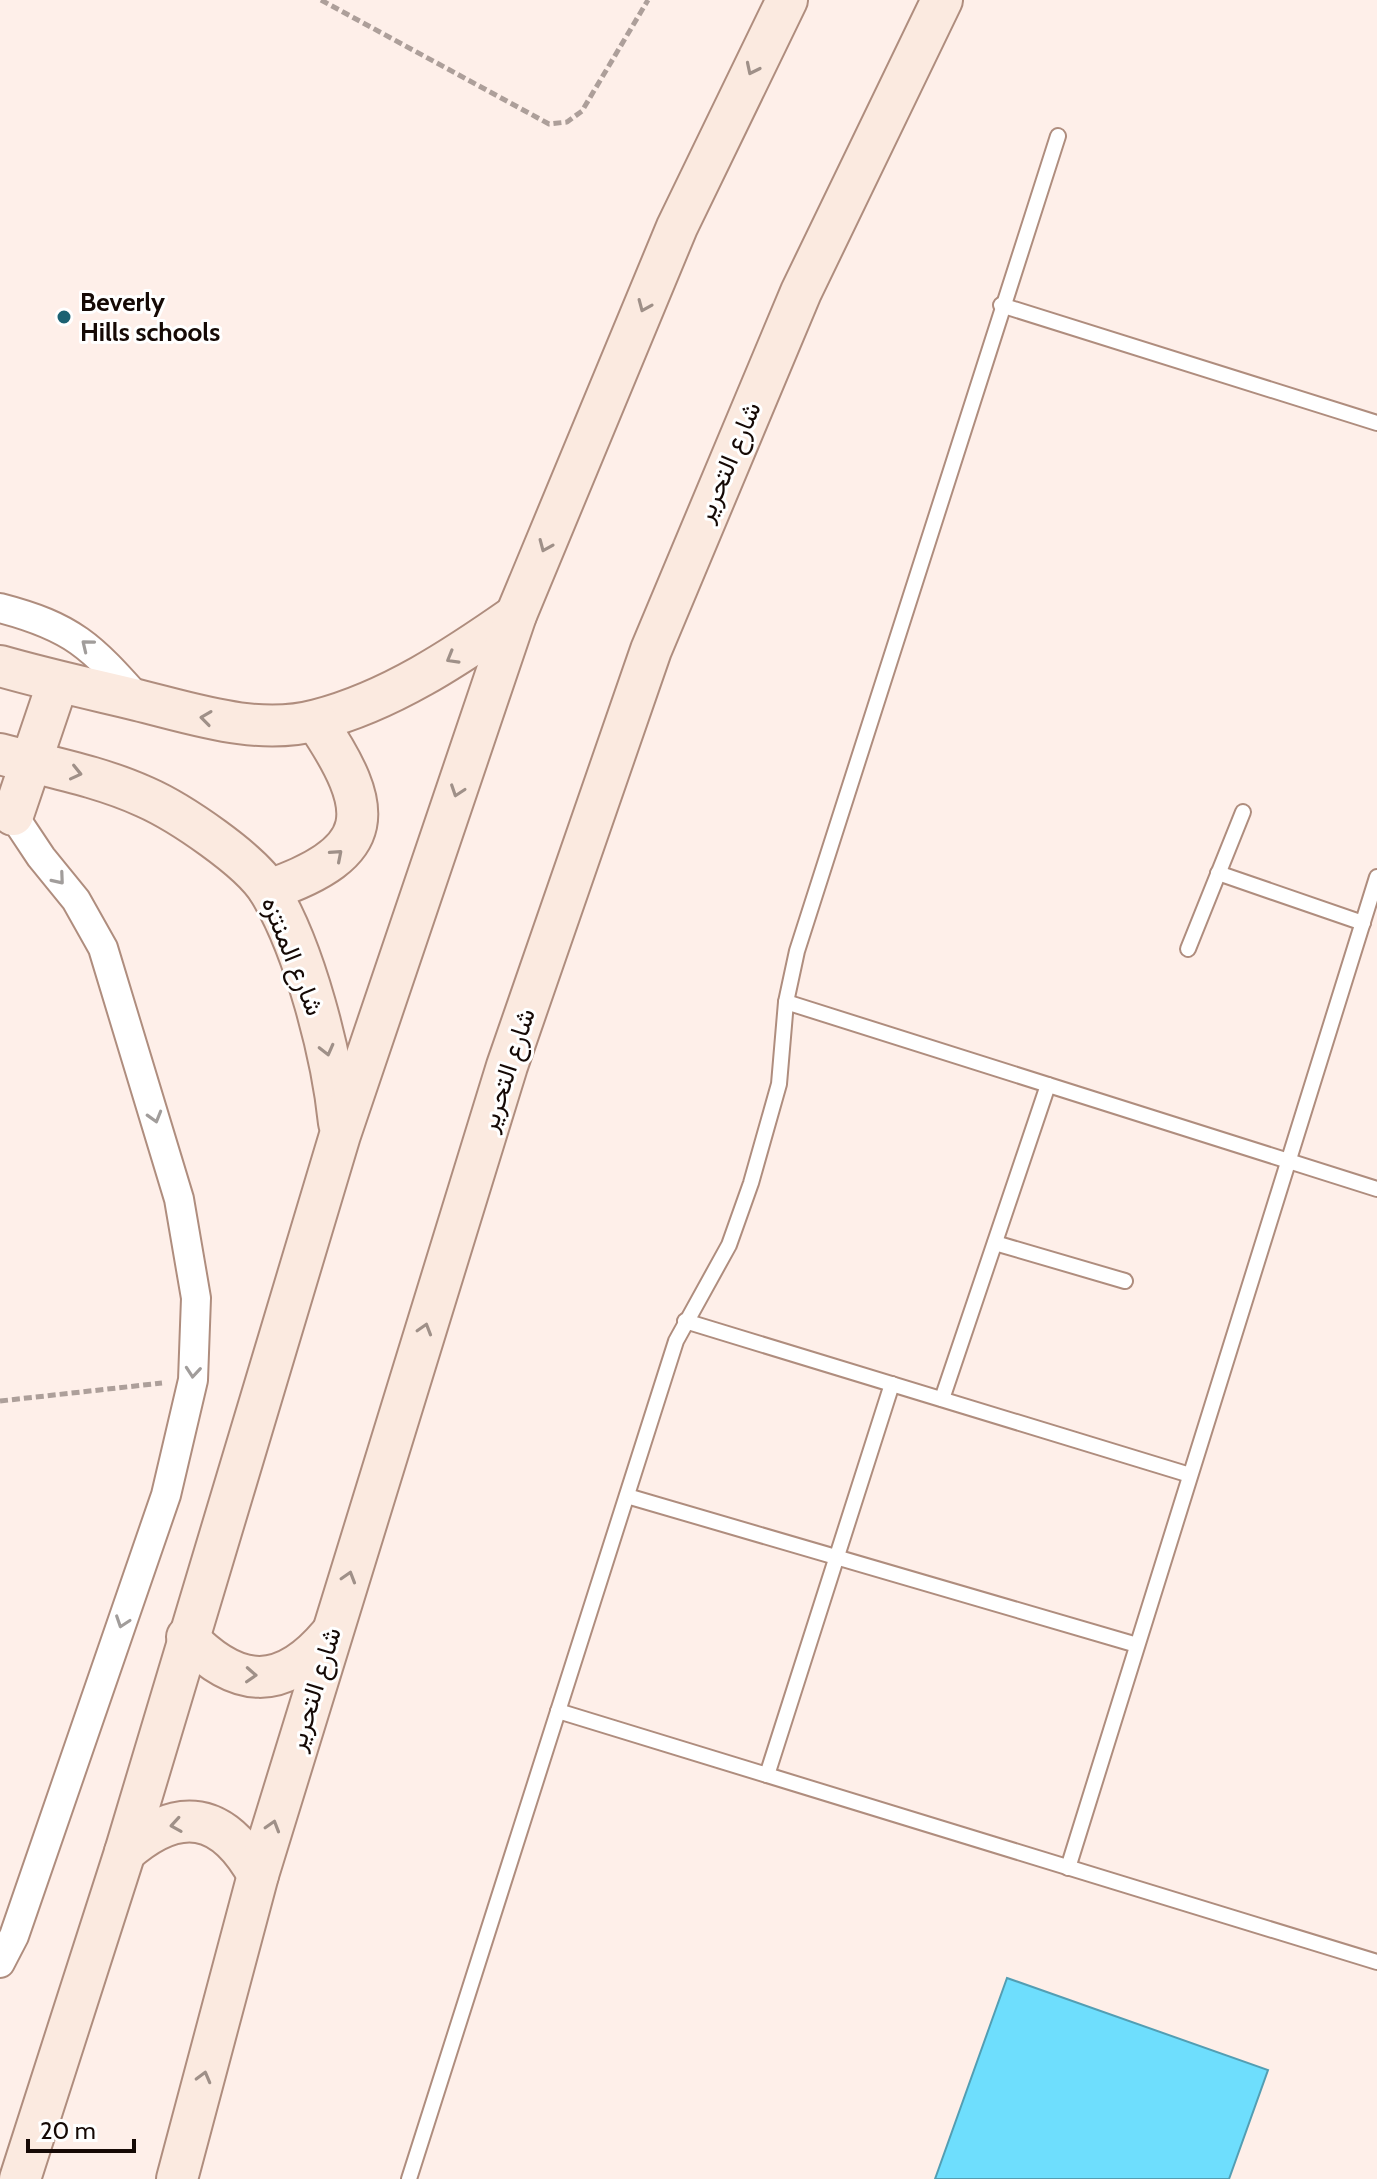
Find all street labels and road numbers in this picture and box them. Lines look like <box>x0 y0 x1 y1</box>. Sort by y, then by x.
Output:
street label: شارع التحرير <box>688 397 770 529</box>
street label: شارع المنتزه <box>253 892 331 1021</box>
street label: شارع التحرير <box>472 1004 544 1137</box>
street label: شارع التحرير <box>280 1623 350 1756</box>

